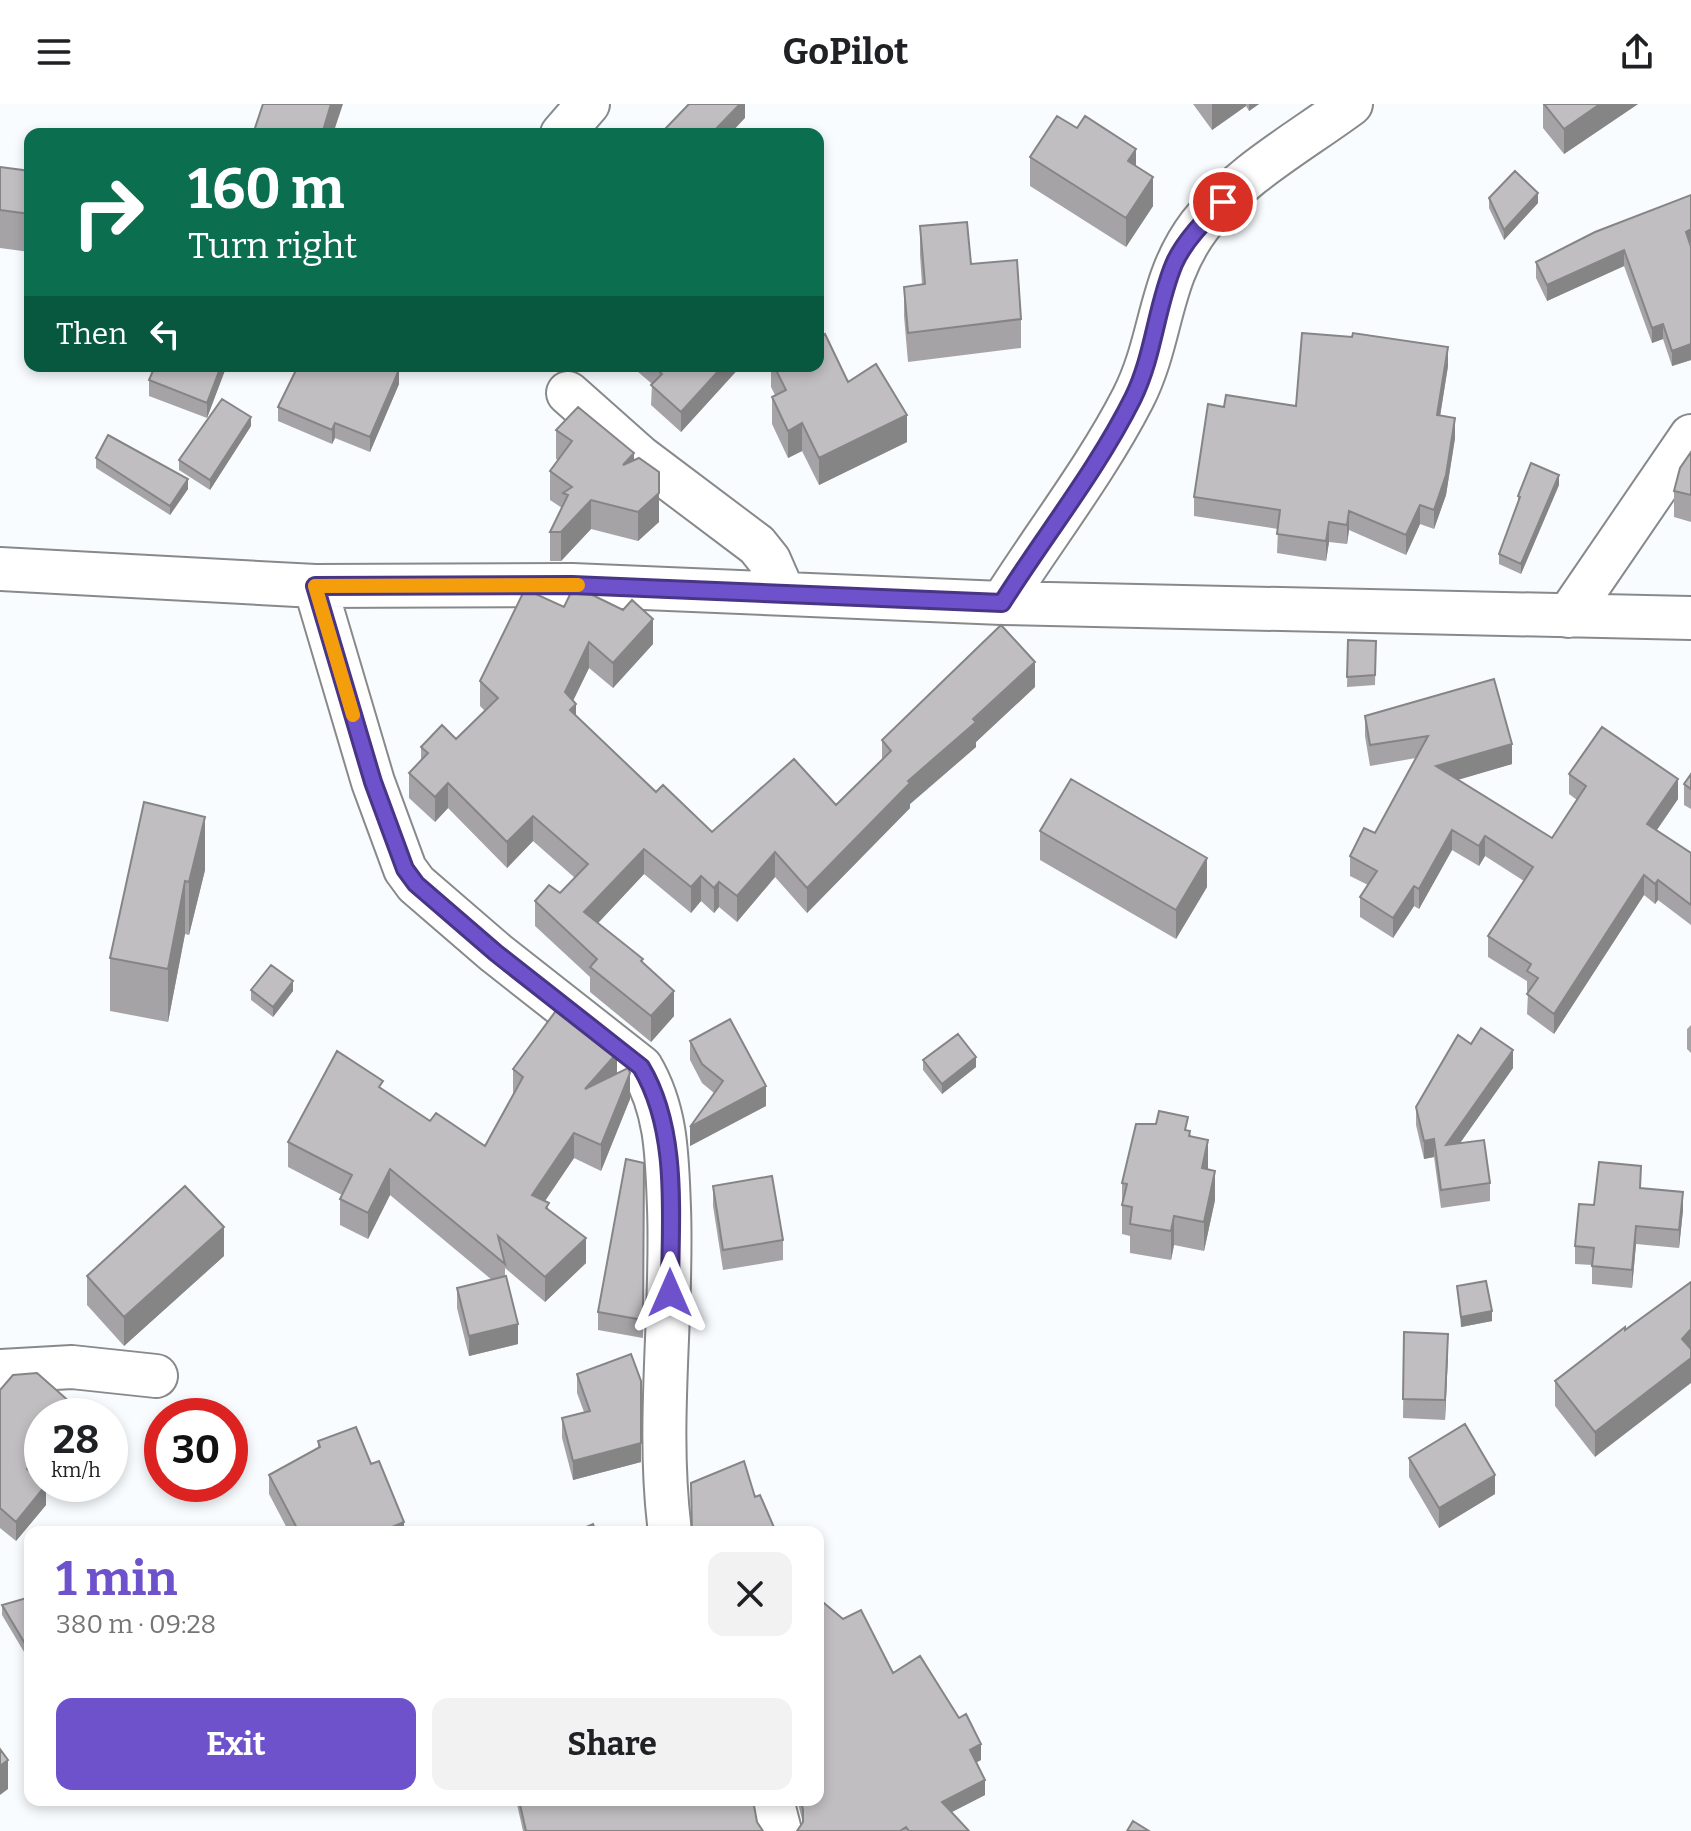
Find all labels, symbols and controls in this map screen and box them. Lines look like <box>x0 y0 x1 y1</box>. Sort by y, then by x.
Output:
icon: menu <box>32 30 76 74</box>
text: GoPilot <box>782 30 909 74</box>
icon: share <box>1615 30 1659 74</box>
text: 160 m <box>188 156 344 223</box>
icon: right <box>56 160 160 264</box>
pin <box>1189 168 1257 236</box>
icon: arrive <box>1201 180 1245 224</box>
text: Turn right <box>188 224 357 268</box>
icon: left <box>143 312 187 356</box>
text: Then <box>56 316 127 352</box>
position arrow <box>628 1251 712 1335</box>
speed limit sign: 30 <box>144 1398 248 1502</box>
text: 28 <box>53 1416 99 1464</box>
text: km/h <box>51 1458 101 1482</box>
text: 1 min <box>56 1550 177 1608</box>
button: close <box>708 1552 792 1636</box>
text: 380 m · 09:28 <box>56 1609 216 1640</box>
button: Exit <box>56 1698 416 1790</box>
button: Share <box>432 1698 792 1790</box>

